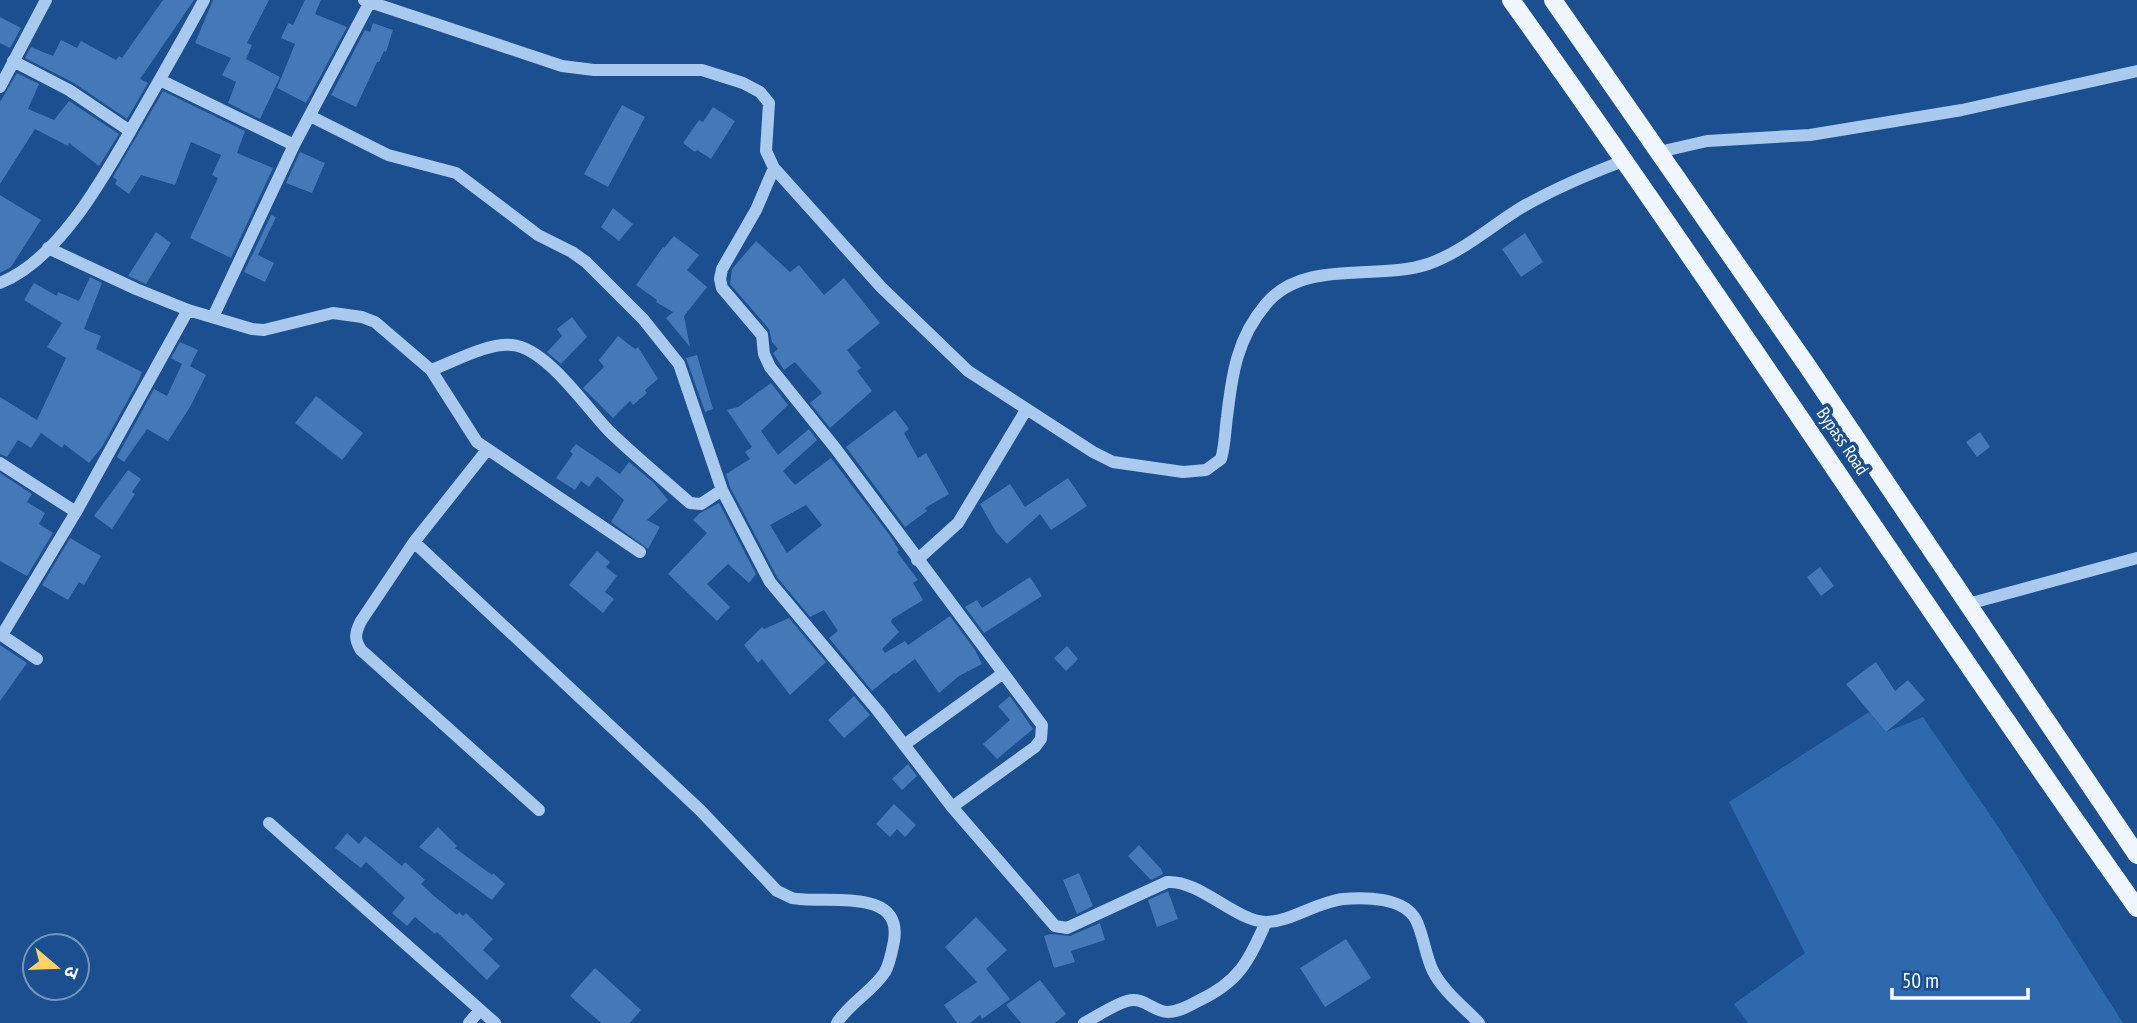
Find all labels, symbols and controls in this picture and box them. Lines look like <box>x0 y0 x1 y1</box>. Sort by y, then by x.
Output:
street label: Bypass Road <box>1812 403 1874 479</box>
north arrow <box>21 932 91 1002</box>
scale bar <box>1892 956 2028 1000</box>
text: उ <box>59 963 85 983</box>
text: 50 m <box>1902 967 1939 994</box>

